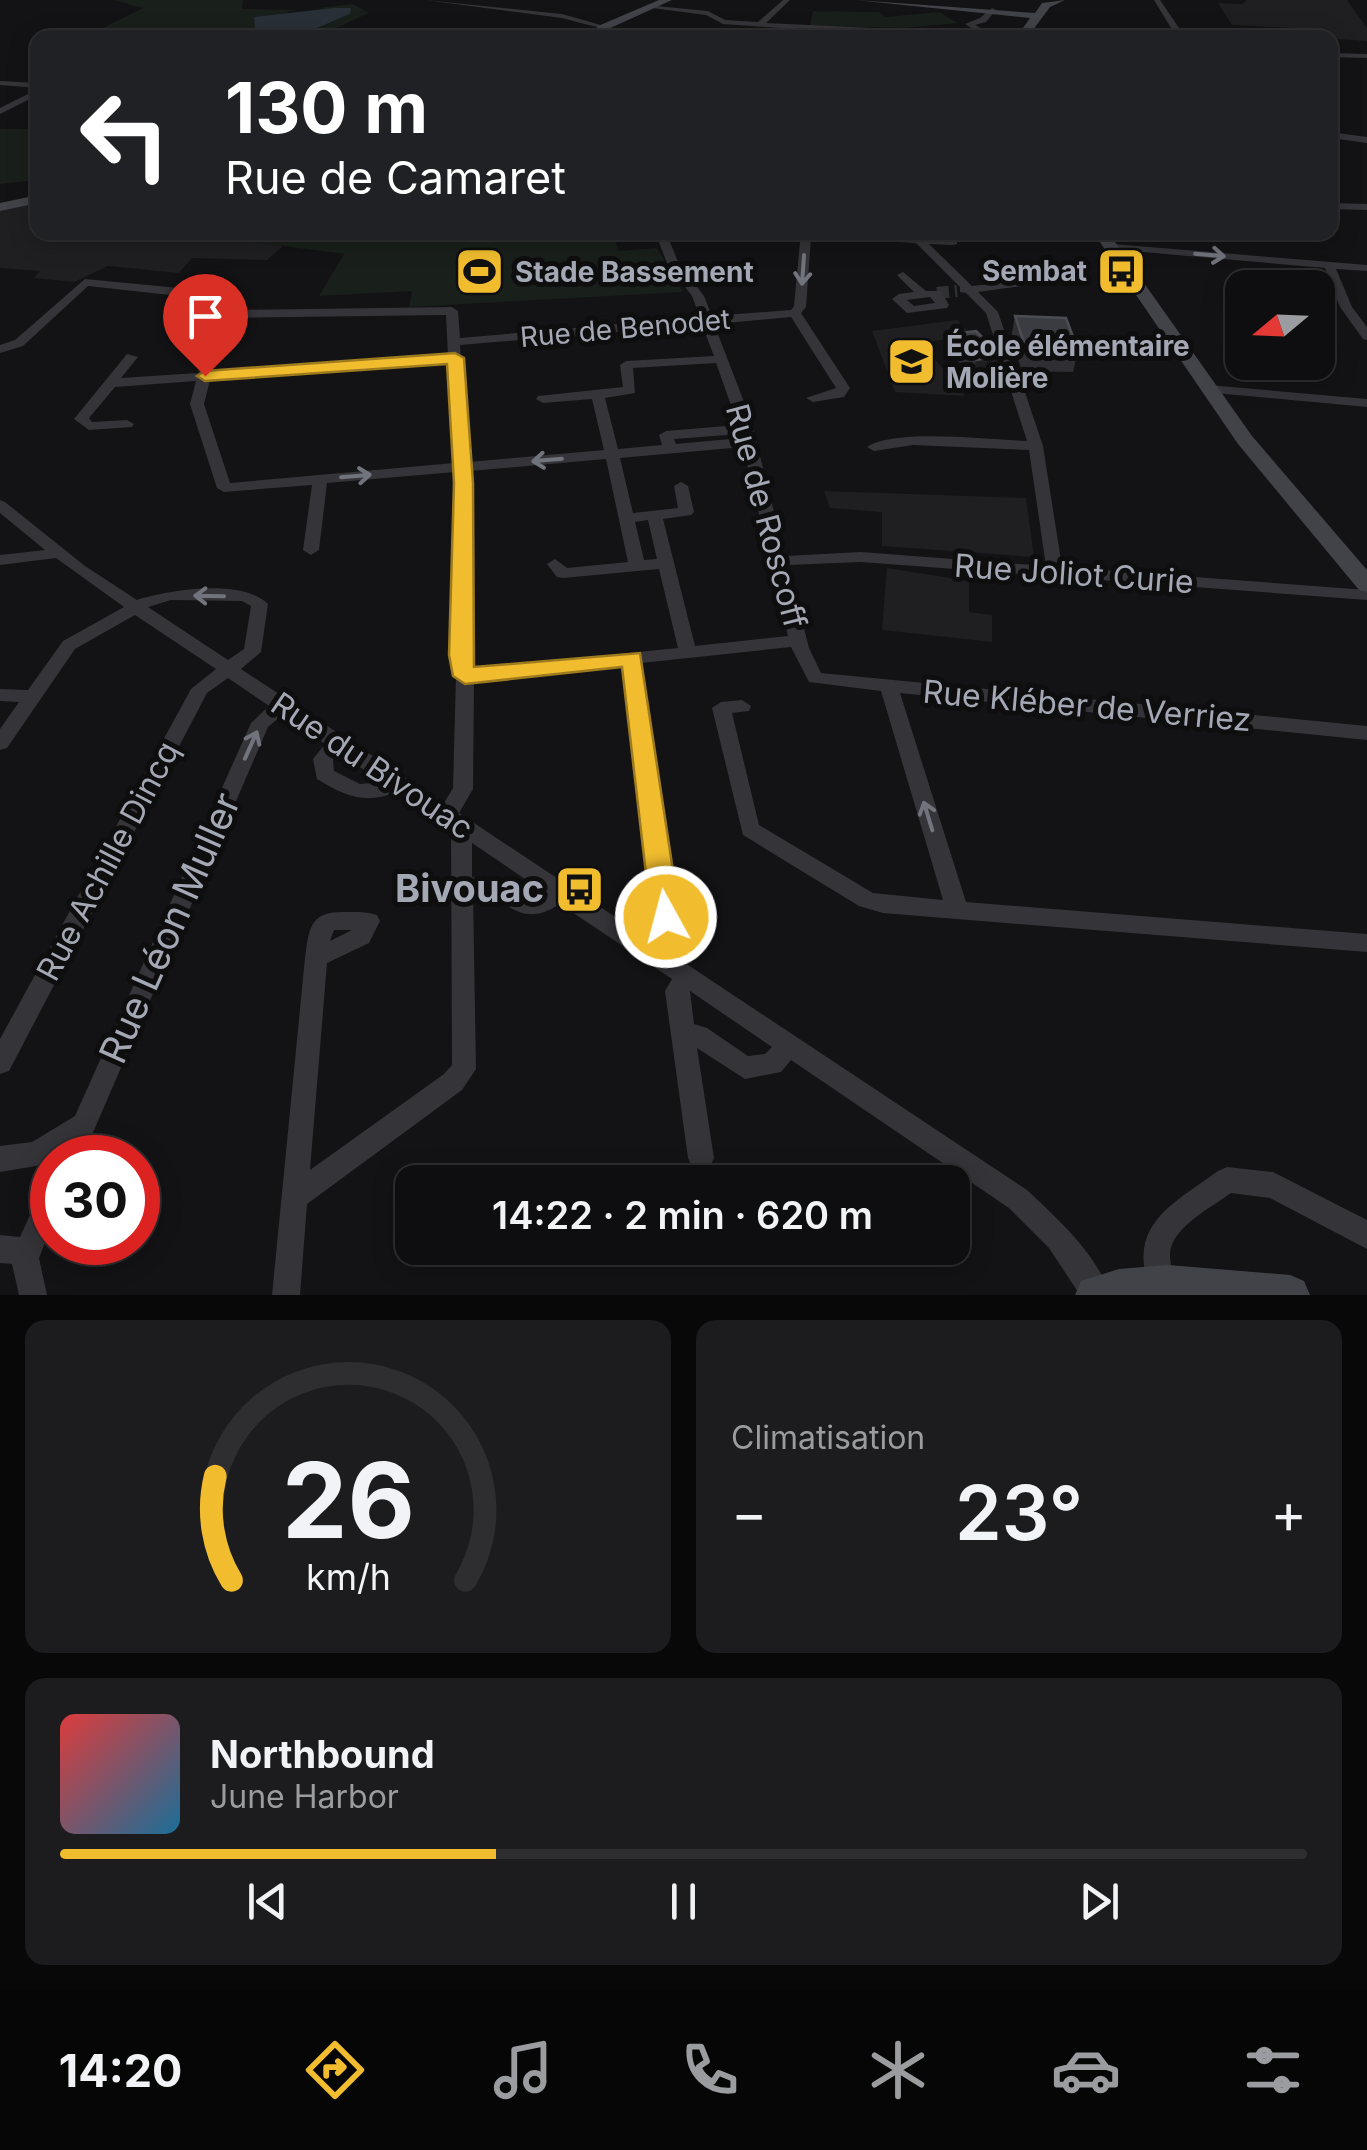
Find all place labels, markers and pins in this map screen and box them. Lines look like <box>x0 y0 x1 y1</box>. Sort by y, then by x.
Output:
bus stop icon: Sembat <box>1096 245 1148 297</box>
sports icon: Stade Bassement <box>454 246 506 298</box>
place label: Sembat <box>982 254 1087 288</box>
place label: Stade Bassement <box>515 255 754 289</box>
pin <box>163 274 248 377</box>
place label: École élémentaire Molière <box>946 328 1190 395</box>
school or university icon: École élémentaire Molière <box>885 336 937 388</box>
bus stop icon: Bivouac <box>553 863 605 915</box>
place label: Bivouac <box>395 865 544 911</box>

